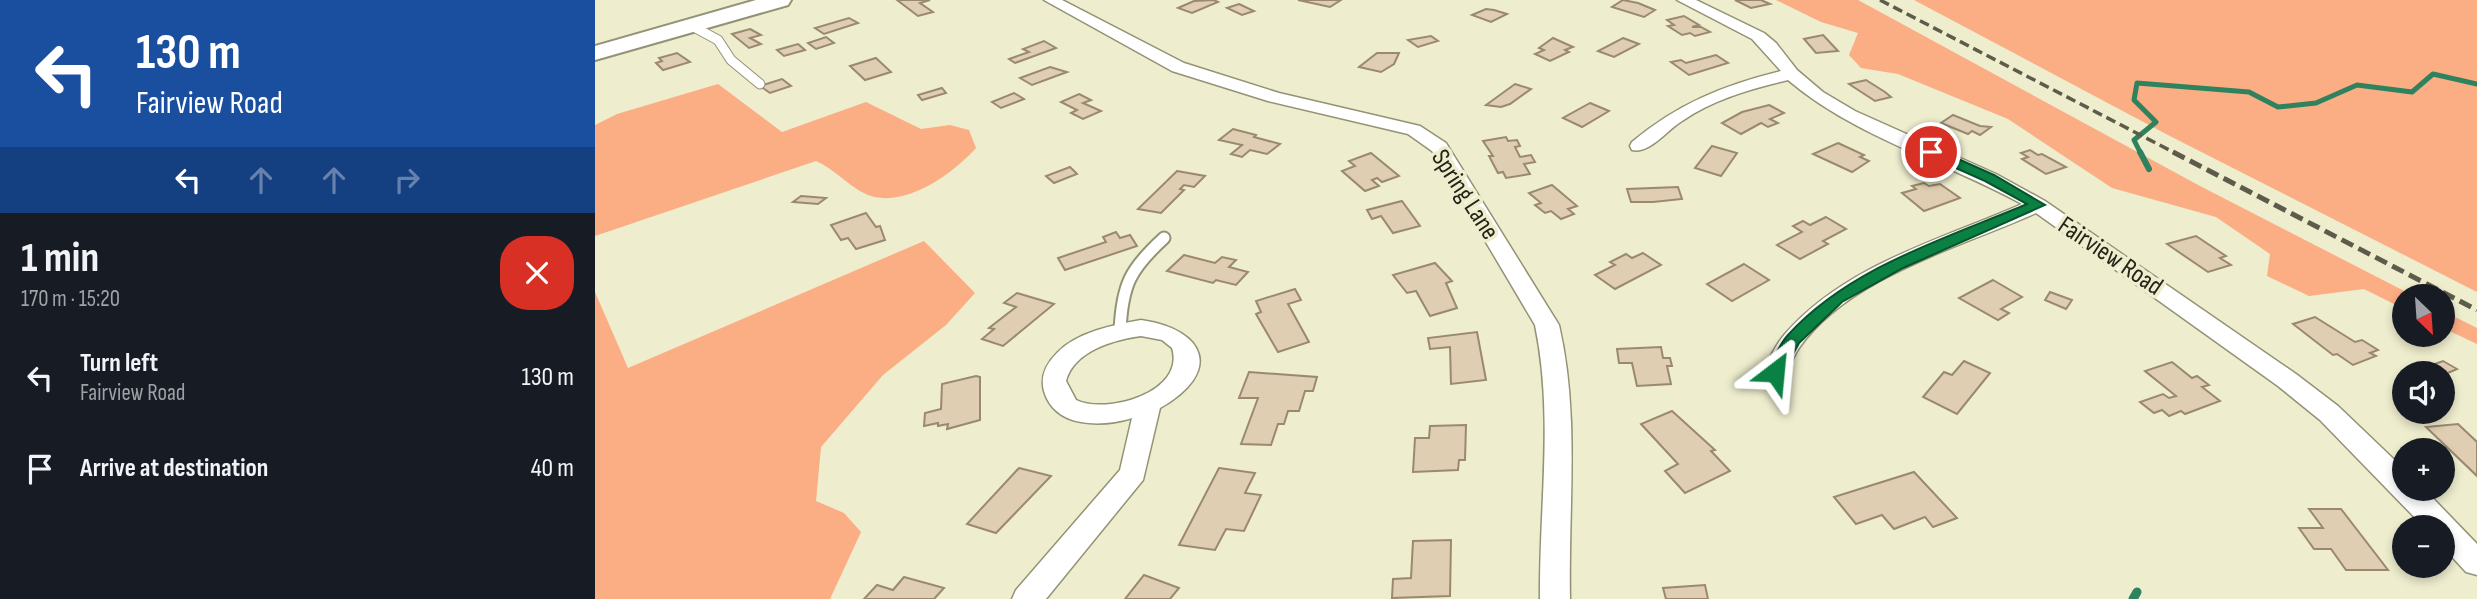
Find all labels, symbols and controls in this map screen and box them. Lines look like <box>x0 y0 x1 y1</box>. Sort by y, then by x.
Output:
text: 130 m <box>136 24 241 83</box>
icon: left <box>21 28 112 119</box>
text: Fairview Road <box>136 84 283 123</box>
pin <box>1901 122 1961 182</box>
icon: arrive <box>1912 133 1950 171</box>
street label: Spring Lane <box>1424 144 1505 246</box>
icon: left <box>169 161 207 199</box>
icon: ahead <box>242 161 280 199</box>
icon: ahead <box>315 161 353 199</box>
icon: right <box>388 161 426 199</box>
street label: Fairview Road <box>2052 210 2168 302</box>
text: 1 min <box>21 233 99 284</box>
button: close <box>500 236 574 310</box>
north arrow <box>2392 284 2455 346</box>
map controls <box>2392 284 2455 578</box>
text: 170 m · 15:20 <box>21 285 120 313</box>
position arrow <box>1738 335 1812 409</box>
text: Turn left <box>80 348 158 379</box>
icon: left <box>21 359 59 397</box>
button: sound <box>2392 361 2455 424</box>
text: 130 m <box>522 362 574 393</box>
text: Fairview Road <box>80 379 185 407</box>
button: + <box>2392 438 2455 501</box>
icon: arrive <box>21 450 59 488</box>
text: Arrive at destination <box>80 453 268 484</box>
text: 40 m <box>531 453 574 484</box>
button: − <box>2392 515 2455 578</box>

